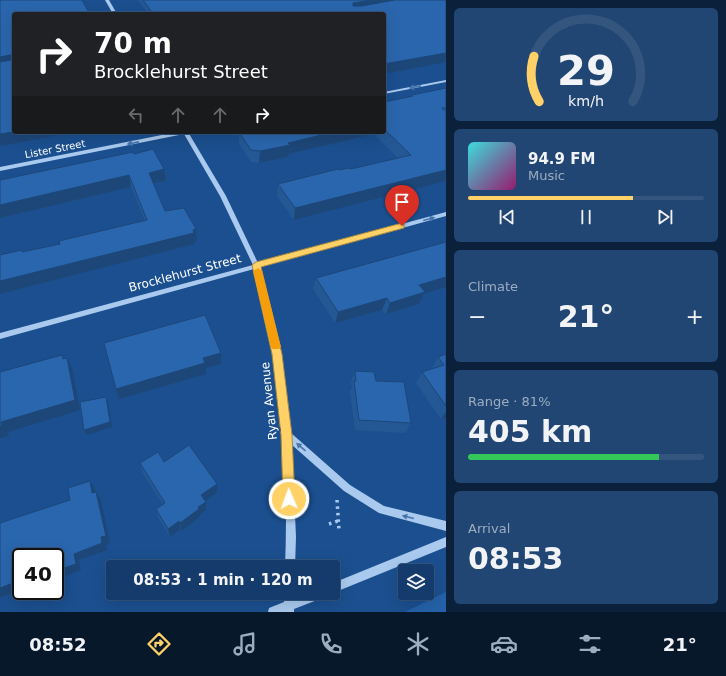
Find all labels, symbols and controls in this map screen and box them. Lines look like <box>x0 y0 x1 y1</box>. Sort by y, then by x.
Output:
text: 70 m <box>94 27 172 60</box>
icon: right <box>28 28 80 80</box>
text: 29 <box>557 46 615 95</box>
text: Brocklehurst Street <box>94 61 268 82</box>
one-way arrow <box>409 84 421 90</box>
text: km/h <box>568 93 604 109</box>
icon: left <box>125 104 147 126</box>
icon: ahead <box>167 104 189 126</box>
icon: ahead <box>209 104 231 126</box>
icon: right <box>251 104 273 126</box>
street label: Lister Street <box>24 138 86 160</box>
one-way arrow <box>127 140 139 146</box>
text: 94.9 FM <box>528 150 595 168</box>
text: Music <box>528 168 565 183</box>
pin <box>385 185 419 226</box>
icon: arrive <box>391 191 413 213</box>
icon: previous <box>496 206 518 228</box>
icon: pause <box>575 206 597 228</box>
icon: next <box>654 206 676 228</box>
one-way arrow <box>423 216 435 222</box>
street label: Brocklehurst Street <box>127 251 243 295</box>
text: Climate <box>468 279 518 294</box>
text: 21° <box>558 299 614 334</box>
text: − <box>468 304 486 329</box>
text: + <box>686 304 704 329</box>
street label: Ryan Avenue <box>258 361 280 441</box>
text: Range · 81% <box>468 394 551 409</box>
text: 405 km <box>468 414 592 449</box>
one-way arrow <box>295 443 306 452</box>
position arrow <box>268 478 310 520</box>
one-way arrow <box>402 514 414 520</box>
text: Arrival <box>468 521 510 536</box>
text: 08:53 <box>468 541 564 576</box>
speed limit sign: 40 <box>12 548 64 600</box>
map controls <box>398 564 434 600</box>
button: layers <box>398 564 434 600</box>
text: 08:53 · 1 min · 120 m <box>133 571 313 589</box>
icon: directions <box>145 630 173 658</box>
icon: music <box>231 630 259 658</box>
icon: phone <box>317 630 345 658</box>
icon: climate <box>404 630 432 658</box>
icon: car <box>490 630 518 658</box>
icon: filters <box>576 630 604 658</box>
text: 08:52 <box>29 634 86 655</box>
text: 21° <box>663 634 697 655</box>

